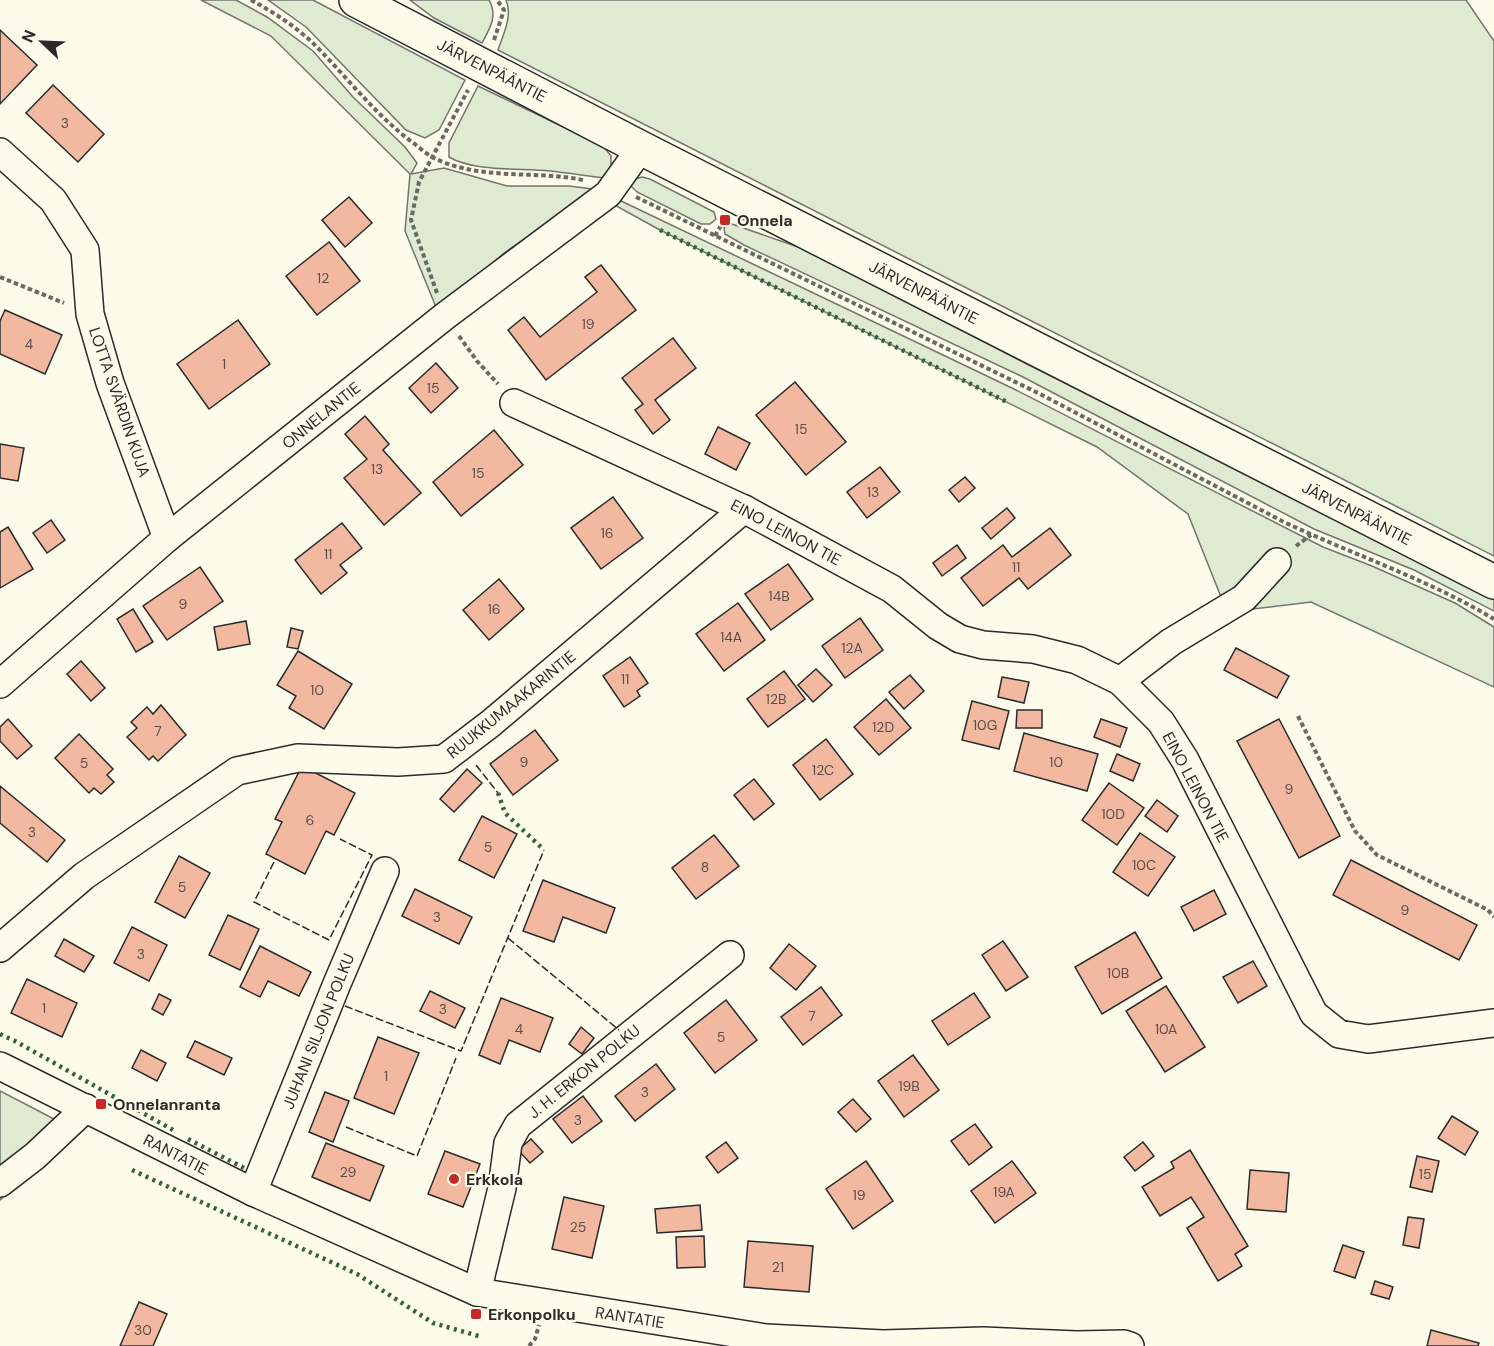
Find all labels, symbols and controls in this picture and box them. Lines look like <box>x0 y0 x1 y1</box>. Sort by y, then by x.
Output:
north arrow <box>12 12 72 72</box>
text: N <box>17 27 41 46</box>
street label: JÄRVENPÄÄNTIE <box>434 34 550 107</box>
house number: 3 <box>61 114 69 132</box>
place label: Onnela <box>737 210 793 231</box>
marker: Onnela <box>718 213 732 227</box>
street label: JÄRVENPÄÄNTIE <box>866 256 982 329</box>
house number: 12 <box>317 269 329 287</box>
house number: 19 <box>581 315 595 333</box>
street label: LOTTA SVÄRDIN KUJA <box>84 324 155 480</box>
house number: 4 <box>25 335 34 353</box>
house number: 1 <box>222 355 226 373</box>
street label: ONNELANTIE <box>278 377 365 454</box>
house number: 15 <box>427 379 439 397</box>
house number: 15 <box>795 420 807 438</box>
house number: 13 <box>371 460 383 478</box>
house number: 15 <box>472 464 484 482</box>
street label: JÄRVENPÄÄNTIE <box>1299 477 1415 550</box>
house number: 13 <box>867 483 879 501</box>
street label: EINO LEINON TIE <box>727 494 845 570</box>
house number: 16 <box>600 524 614 542</box>
house number: 11 <box>324 545 332 563</box>
house number: 11 <box>1012 558 1020 576</box>
house number: 14B <box>768 587 790 605</box>
house number: 9 <box>179 595 188 613</box>
house number: 16 <box>487 600 501 618</box>
house number: 14A <box>720 628 742 646</box>
house number: 12A <box>841 639 863 657</box>
street label: RUUKKUMAAKARINTIE <box>442 646 580 763</box>
house number: 11 <box>621 670 629 688</box>
house number: 10 <box>310 681 324 699</box>
house number: 12B <box>766 690 786 708</box>
house number: 10G <box>973 716 997 734</box>
house number: 12D <box>872 718 894 736</box>
house number: 7 <box>154 722 162 740</box>
street label: EINO LEINON TIE <box>1158 728 1234 846</box>
house number: 9 <box>520 753 529 771</box>
house number: 10 <box>1049 753 1063 771</box>
house number: 5 <box>80 754 88 772</box>
house number: 12C <box>812 761 834 779</box>
house number: 9 <box>1285 780 1294 798</box>
house number: 10D <box>1101 805 1125 823</box>
house number: 6 <box>306 811 314 829</box>
house number: 3 <box>28 823 36 841</box>
house number: 5 <box>484 838 492 856</box>
house number: 10C <box>1132 856 1156 874</box>
house number: 8 <box>701 858 709 876</box>
house number: 5 <box>178 878 186 896</box>
house number: 9 <box>1401 901 1410 919</box>
house number: 3 <box>433 908 441 926</box>
house number: 3 <box>137 945 145 963</box>
street label: JUHANI SILJON POLKU <box>278 950 359 1112</box>
house number: 10B <box>1107 964 1129 982</box>
house number: 1 <box>42 999 46 1017</box>
house number: 3 <box>439 1000 447 1018</box>
house number: 7 <box>808 1007 816 1025</box>
house number: 4 <box>515 1020 524 1038</box>
street label: J. H. ERKON POLKU <box>524 1020 645 1123</box>
house number: 10A <box>1155 1020 1177 1038</box>
house number: 5 <box>717 1028 725 1046</box>
house number: 1 <box>384 1067 388 1085</box>
house number: 19B <box>898 1077 920 1095</box>
house number: 3 <box>641 1083 649 1101</box>
place label: Onnelanranta <box>113 1094 221 1115</box>
marker: Onnelanranta <box>94 1097 108 1111</box>
house number: 3 <box>574 1111 582 1129</box>
street label: RANTATIE <box>140 1129 212 1180</box>
house number: 29 <box>340 1163 357 1181</box>
house number: 15 <box>1419 1165 1431 1183</box>
place label: Erkkola <box>466 1169 523 1190</box>
marker: Erkkola <box>447 1172 461 1186</box>
house number: 19A <box>993 1183 1015 1201</box>
house number: 19 <box>852 1186 866 1204</box>
house number: 25 <box>570 1218 586 1236</box>
house number: 21 <box>772 1258 784 1276</box>
street label: RANTATIE <box>594 1302 666 1333</box>
place label: Erkonpolku <box>488 1304 576 1325</box>
marker: Erkonpolku <box>469 1307 483 1321</box>
house number: 30 <box>134 1321 152 1339</box>

